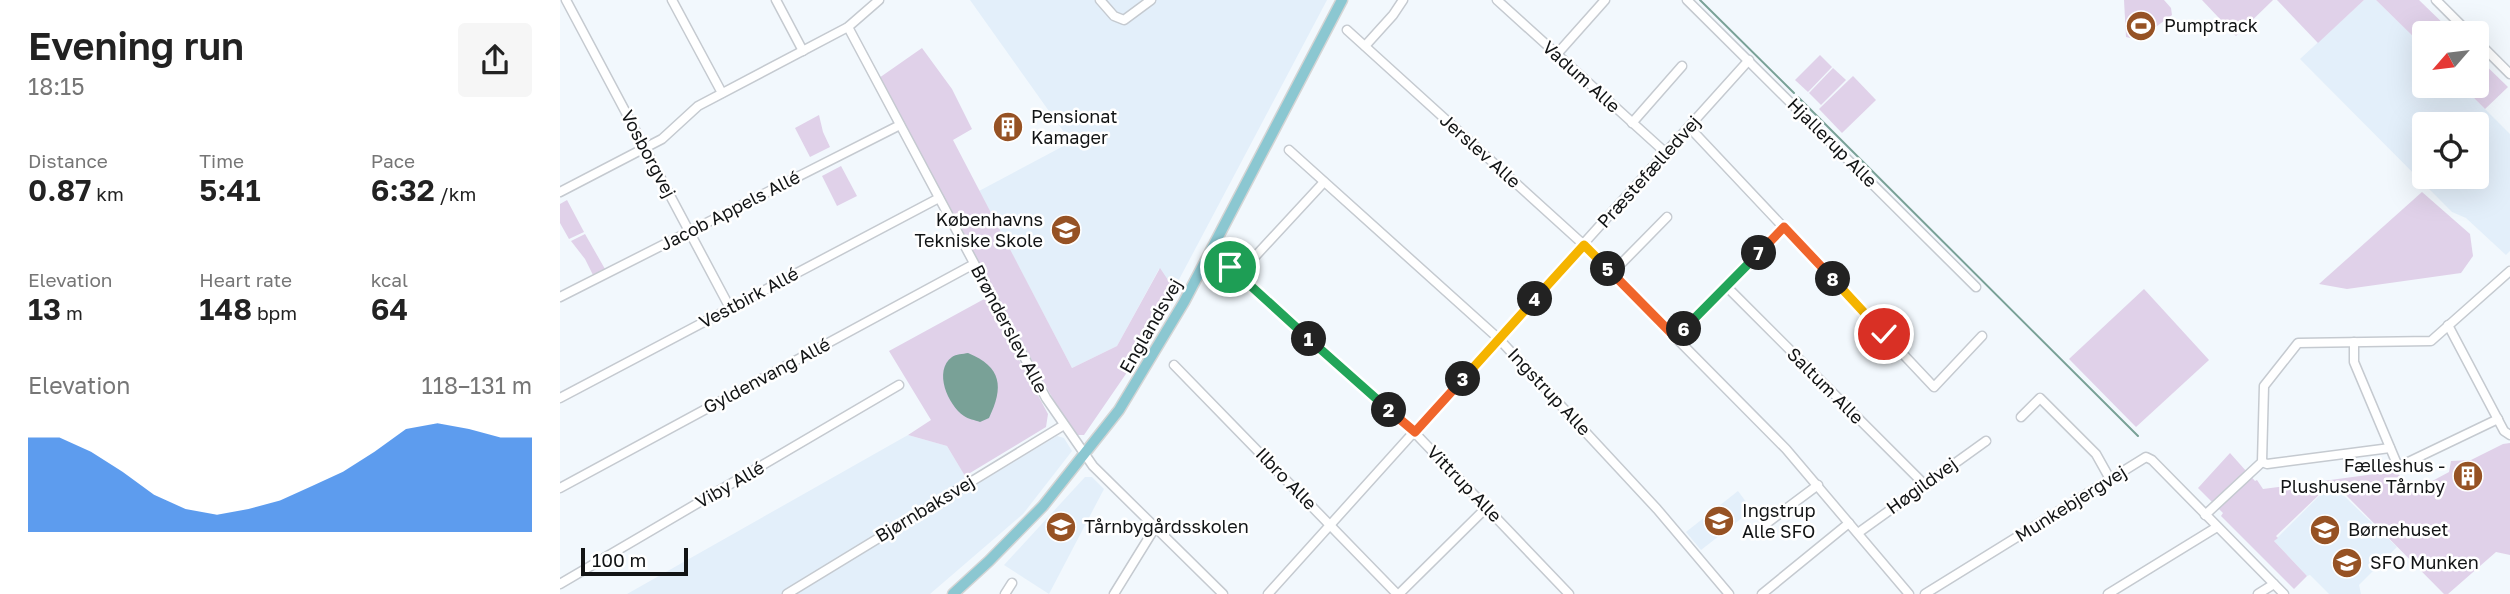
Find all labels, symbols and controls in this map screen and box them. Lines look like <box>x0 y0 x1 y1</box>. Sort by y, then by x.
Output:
sports icon: Pumptrack <box>2124 9 2158 43</box>
place label: Pumptrack <box>2164 14 2258 36</box>
north arrow <box>2412 21 2488 98</box>
map controls <box>2412 21 2489 189</box>
text: Evening run <box>28 23 244 68</box>
button: share <box>458 23 532 97</box>
street label: Vadum Alle <box>1538 36 1625 117</box>
text: 18:15 <box>28 72 85 100</box>
street label: Hjallerup Alle <box>1783 93 1882 192</box>
place label: Pensionat Kamager <box>1031 105 1118 148</box>
street label: Vosborgvej <box>617 106 681 201</box>
street label: Jerslev Alle <box>1436 108 1525 192</box>
building icon: Pensionat Kamager <box>991 110 1025 144</box>
street label: Præstefælledvej <box>1592 111 1704 232</box>
button: locate <box>2412 112 2489 189</box>
text: Distance <box>28 149 108 172</box>
text: Time <box>199 149 244 172</box>
text: Pace <box>371 149 415 172</box>
street label: Jacob Appels Allé <box>656 165 803 255</box>
text: 0.87 <box>28 172 92 208</box>
text: 5:41 <box>199 172 261 208</box>
text: 6:32 <box>371 172 435 208</box>
text: km <box>92 182 124 205</box>
text: /km <box>435 182 476 205</box>
place label: Københavns Tekniske Skole <box>915 208 1043 251</box>
school or university icon: Københavns Tekniske Skole <box>1049 213 1083 247</box>
pin: 7 <box>1742 236 1776 270</box>
pin <box>1200 237 1260 297</box>
text: 7 <box>1753 241 1764 264</box>
icon: arrive <box>1211 248 1249 286</box>
pin: 5 <box>1590 252 1626 286</box>
text: 5 <box>1602 257 1613 280</box>
street label: Brønderslev Alle <box>967 260 1053 397</box>
street label: Vestbirk Allé <box>695 262 802 332</box>
pin: 8 <box>1816 262 1850 296</box>
text: 8 <box>1826 267 1839 290</box>
text: Elevation <box>28 268 113 291</box>
text: Heart rate <box>199 268 292 291</box>
text: kcal <box>371 268 408 291</box>
street label: Englandsvej <box>1114 274 1186 377</box>
pin: 4 <box>1518 282 1552 316</box>
text: 4 <box>1529 287 1540 310</box>
text: 13 <box>28 291 61 327</box>
text: 148 <box>199 291 252 327</box>
text: 64 <box>371 291 408 327</box>
text: m <box>61 301 83 324</box>
text: bpm <box>252 301 297 324</box>
pin <box>1854 304 1914 364</box>
pin: 6 <box>1666 312 1702 346</box>
icon: check <box>1865 315 1903 353</box>
text: 6 <box>1677 317 1690 340</box>
pin: 1 <box>1292 322 1326 356</box>
text: 1 <box>1304 327 1313 350</box>
street label: Gyldenvang Allé <box>699 332 834 418</box>
street label: Saltum Alle <box>1783 342 1869 428</box>
street label: Ingstrup Alle <box>1504 343 1596 440</box>
pin: 3 <box>1446 362 1480 396</box>
text: 3 <box>1457 367 1468 390</box>
text: Elevation <box>28 371 130 399</box>
text: 118–131 m <box>422 371 532 399</box>
pin: 2 <box>1372 392 1406 428</box>
text: 2 <box>1383 398 1394 421</box>
street label: Vittrup Alle <box>1423 440 1507 526</box>
street label: Ilbro Alle <box>1252 443 1322 514</box>
street label: Høgildvej <box>1882 452 1961 518</box>
place label: Fælleshus - Plushusene Tårnby <box>2280 454 2445 497</box>
street label: Viby Allé <box>691 456 768 513</box>
building icon: Fælleshus - Plushusene Tårnby <box>2451 459 2485 493</box>
street label: Munkebjergvej <box>2011 460 2130 546</box>
street label: Bjørnbaksvej <box>871 470 978 546</box>
place label: Ingstrup Alle SFO <box>1742 499 1816 542</box>
school or university icon: Ingstrup Alle SFO <box>1702 504 1736 538</box>
school or university icon: Tårnbygårdsskolen <box>1044 510 1078 544</box>
school or university icon: Børnehuset <box>2308 513 2342 547</box>
place label: Tårnbygårdsskolen <box>1084 515 1249 537</box>
place label: Børnehuset <box>2348 518 2449 540</box>
scale bar <box>581 545 688 577</box>
school or university icon: SFO Munken <box>2330 546 2364 580</box>
text: 100 m <box>592 548 646 571</box>
place label: SFO Munken <box>2370 551 2479 573</box>

